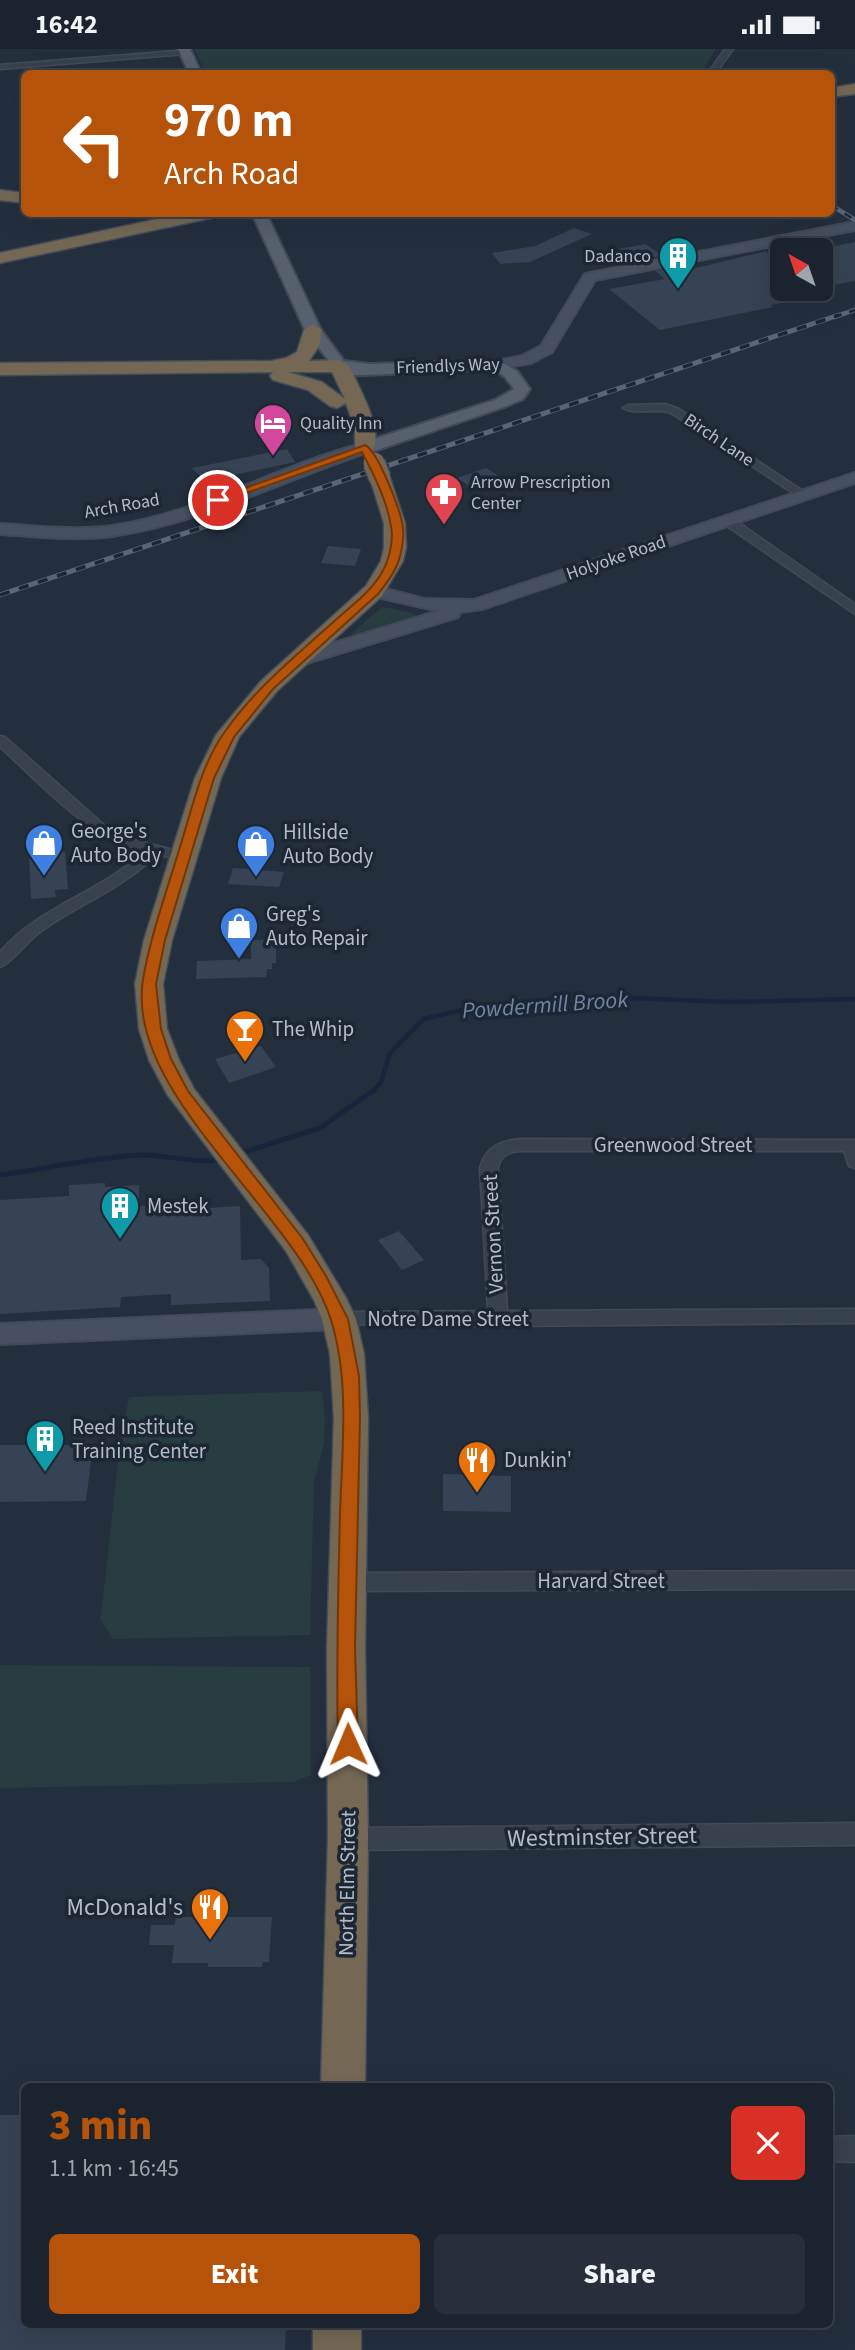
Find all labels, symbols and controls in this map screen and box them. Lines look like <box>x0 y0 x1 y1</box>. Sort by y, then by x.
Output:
text: 16:42 <box>35 6 98 43</box>
text: 970 m <box>164 86 293 156</box>
icon: left <box>49 98 140 189</box>
text: Arch Road <box>164 151 299 197</box>
building icon: Dadanco <box>657 235 699 290</box>
north arrow <box>770 238 833 301</box>
map controls <box>770 238 833 301</box>
place label: Dadanco <box>584 244 651 269</box>
street label: Friendlys Way <box>396 352 501 380</box>
hotel icon: Quality Inn <box>252 402 294 457</box>
street label: Birch Lane <box>679 407 759 473</box>
place label: Quality Inn <box>300 411 382 436</box>
pin <box>188 470 248 530</box>
place label: Arrow Prescription Center <box>471 470 611 516</box>
pharmacy icon: Arrow Prescription Center <box>423 471 465 526</box>
icon: arrive <box>199 481 237 519</box>
street label: Arch Road <box>82 487 162 525</box>
street label: Holyoke Road <box>563 529 669 587</box>
place label: George's Auto Body <box>71 816 161 870</box>
place label: Hillside Auto Body <box>283 817 373 871</box>
shop icon: George's Auto Body <box>23 822 65 877</box>
shop icon: Hillside Auto Body <box>235 823 277 878</box>
place label: Greg's Auto Repair <box>266 899 368 953</box>
shop icon: Greg's Auto Repair <box>218 905 260 960</box>
water label: Powdermill Brook <box>461 983 630 1027</box>
bar icon: The Whip <box>224 1008 266 1063</box>
place label: The Whip <box>272 1014 354 1044</box>
street label: Greenwood Street <box>594 1130 752 1160</box>
street label: Vernon Street <box>475 1174 511 1294</box>
building icon: Mestek <box>99 1185 141 1240</box>
place label: Mestek <box>147 1191 209 1221</box>
street label: Notre Dame Street <box>367 1304 529 1334</box>
place label: Reed Institute Training Center <box>72 1412 207 1466</box>
building icon: Reed Institute Training Center <box>24 1418 66 1473</box>
restaurant icon: Dunkin' <box>456 1439 498 1494</box>
place label: Dunkin' <box>504 1445 572 1475</box>
street label: Harvard Street <box>537 1566 665 1596</box>
position arrow <box>311 1707 385 1781</box>
street label: North Elm Street <box>331 1810 363 1956</box>
street label: Westminster Street <box>507 1818 697 1856</box>
restaurant icon: McDonald's <box>189 1886 231 1941</box>
place label: McDonald's <box>67 1890 183 1925</box>
text: 3 min <box>49 2096 152 2156</box>
button: close <box>731 2106 805 2180</box>
text: 1.1 km · 16:45 <box>49 2152 179 2185</box>
button: Exit <box>49 2234 420 2314</box>
button: Share <box>434 2234 805 2314</box>

